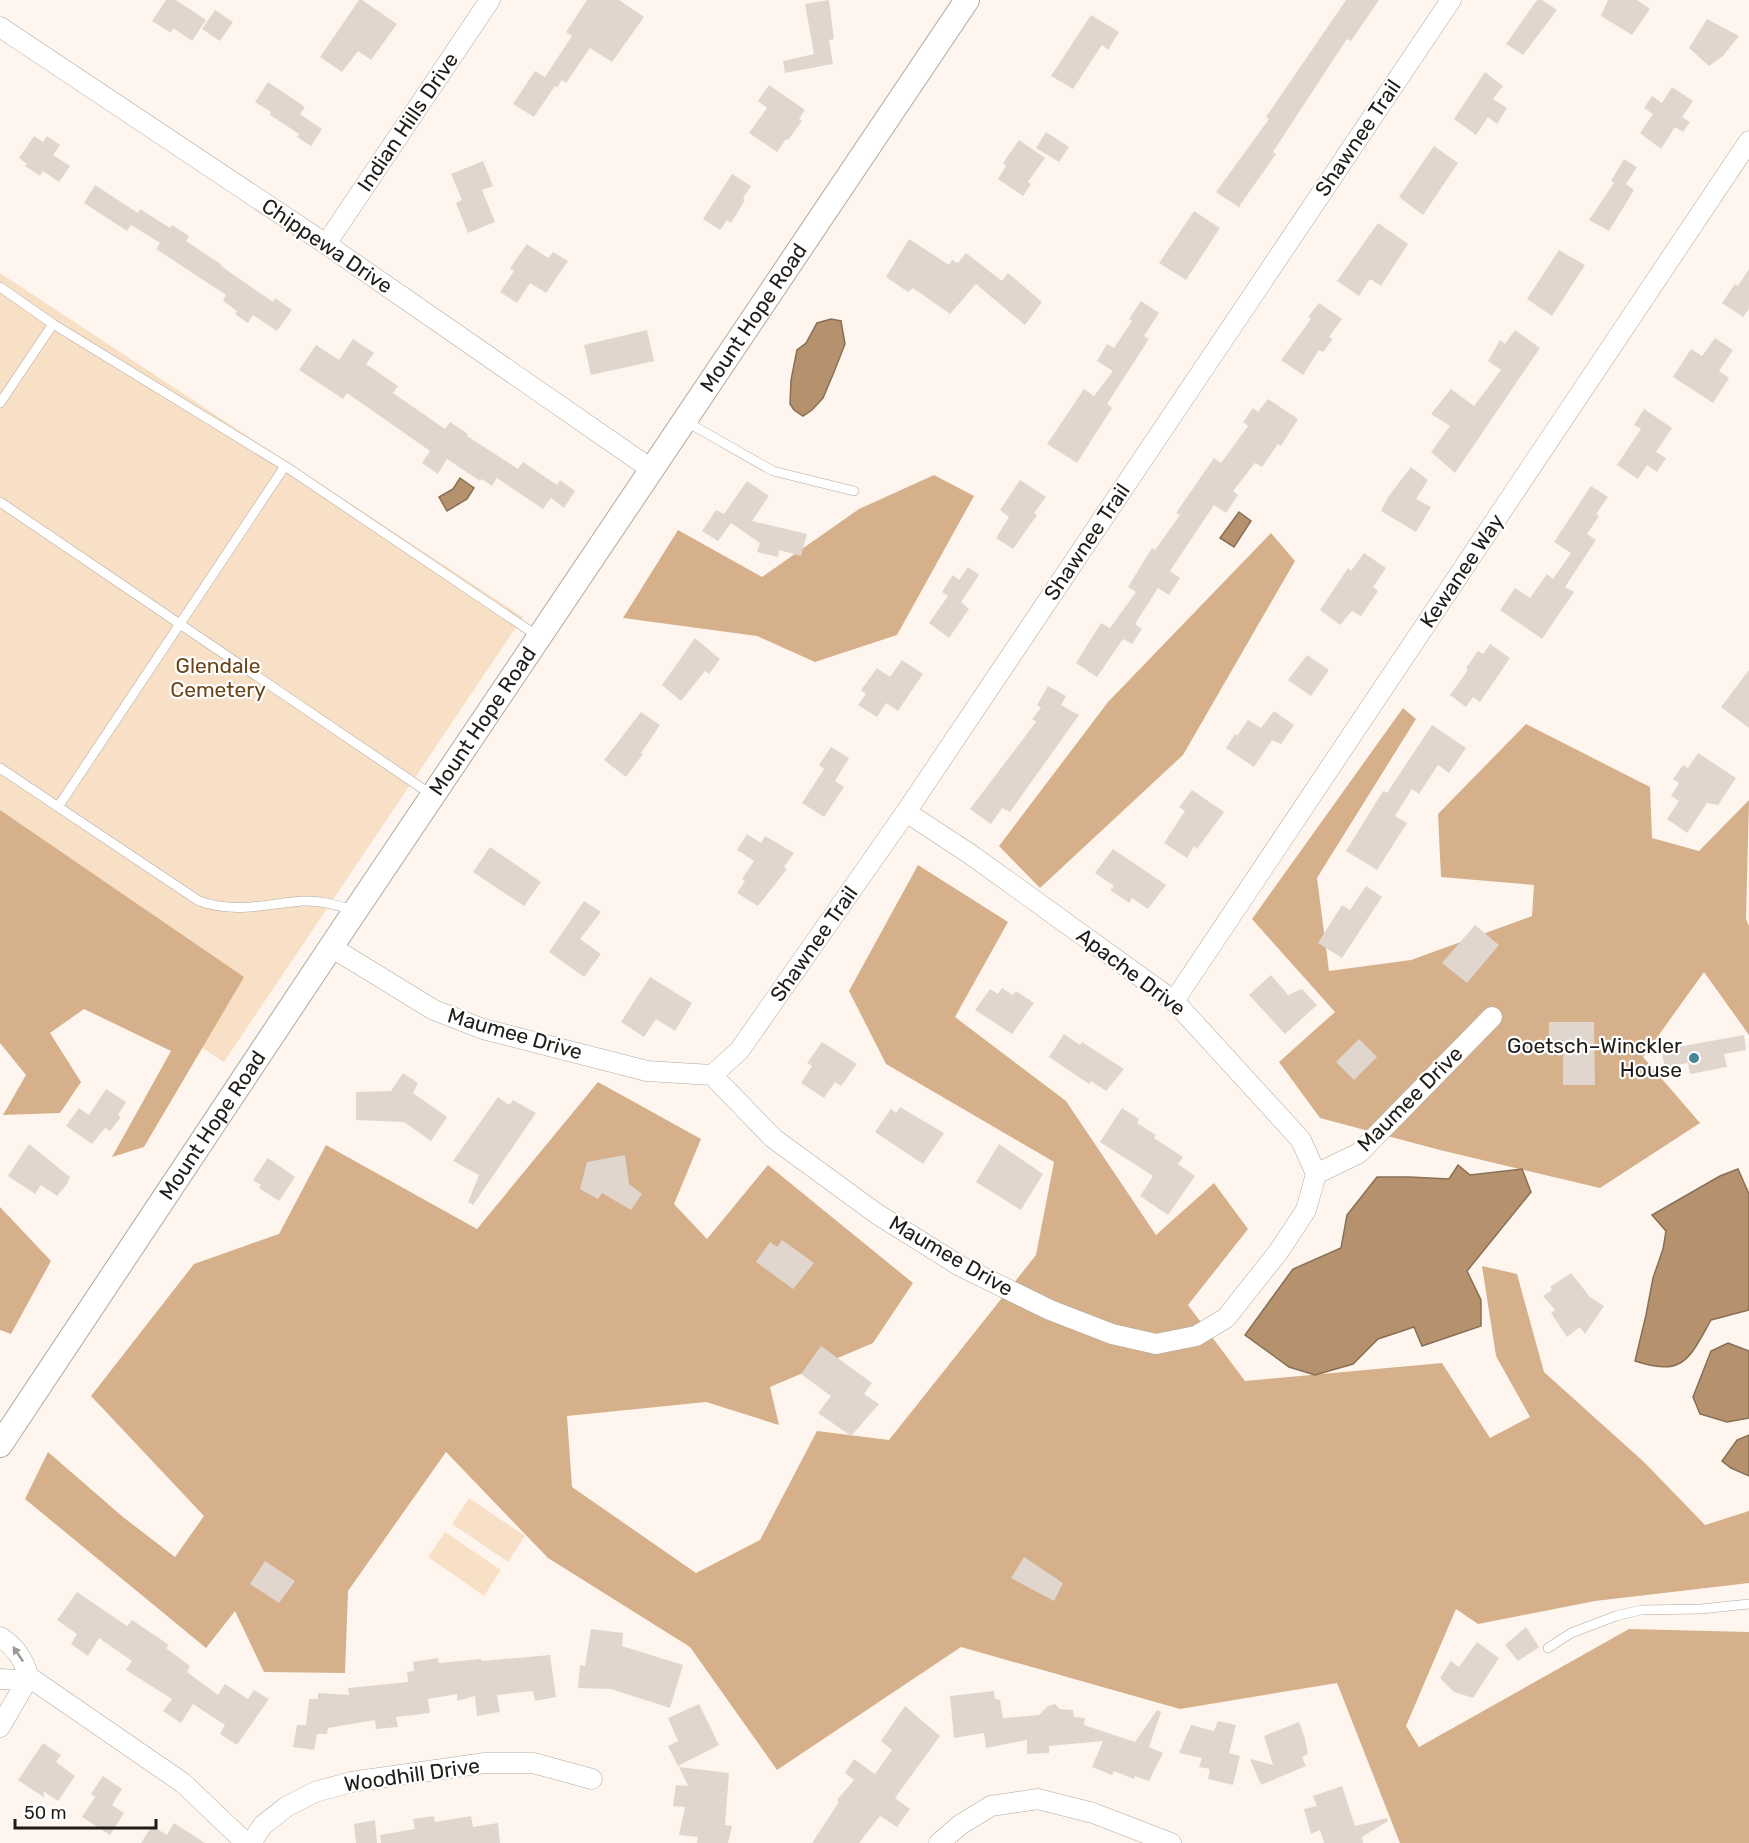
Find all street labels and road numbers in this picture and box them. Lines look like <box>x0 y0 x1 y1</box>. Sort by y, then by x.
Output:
street label: Indian Hills Drive <box>352 48 463 196</box>
street label: Shawnee Trail <box>1309 75 1406 201</box>
street label: Chippewa Drive <box>257 193 397 298</box>
street label: Mount Hope Road <box>694 238 812 396</box>
street label: Shawnee Trail <box>1038 479 1135 605</box>
street label: Kewanee Way <box>1414 509 1509 632</box>
street label: Mount Hope Road <box>423 642 541 800</box>
street label: Shawnee Trail <box>765 881 863 1006</box>
street label: Apache Drive <box>1072 922 1191 1021</box>
street label: Maumee Drive <box>445 1002 585 1065</box>
street label: Maumee Drive <box>1352 1041 1468 1157</box>
street label: Mount Hope Road <box>154 1046 271 1204</box>
street label: Maumee Drive <box>885 1210 1018 1301</box>
street label: Woodhill Drive <box>342 1753 481 1796</box>

